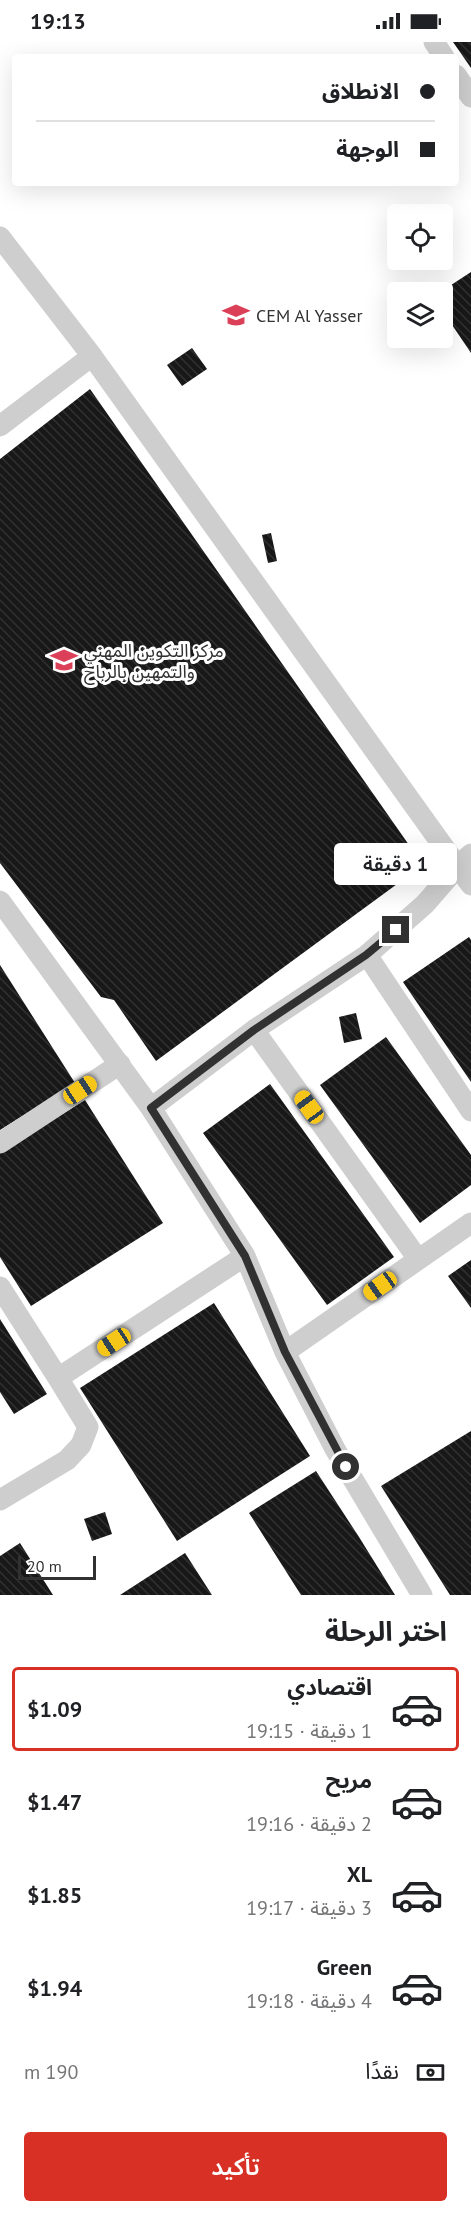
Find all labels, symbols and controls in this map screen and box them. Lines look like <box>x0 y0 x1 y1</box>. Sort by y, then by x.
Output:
text: 19:13 <box>30 7 86 35</box>
text: الانطلاق <box>322 77 399 105</box>
text: الوجهة <box>336 135 399 163</box>
map controls <box>387 204 453 348</box>
button: locate <box>387 204 453 270</box>
button: layers <box>387 282 453 348</box>
school or university icon: CEM Al Yasser <box>221 300 251 330</box>
place label: CEM Al Yasser <box>256 304 363 327</box>
place label: مركز التكوين المهني والتمهين بالرباح <box>84 639 224 685</box>
school or university icon: مركز التكوين المهني والتمهين بالرباح <box>49 645 79 675</box>
callout: 1 دقيقة <box>334 843 458 885</box>
text: 1 دقيقة <box>363 851 428 877</box>
route end <box>382 916 409 943</box>
car <box>60 1073 100 1107</box>
car <box>291 1087 327 1127</box>
car <box>360 1268 400 1304</box>
car <box>94 1325 134 1359</box>
route start <box>332 1453 359 1480</box>
scale bar <box>18 1553 96 1580</box>
text: 20 m <box>27 1556 62 1576</box>
text: اختر الرحلة <box>325 1614 447 1648</box>
text: اقتصادي <box>287 1673 372 1701</box>
icon: car <box>390 1682 444 1736</box>
text: $1.09 <box>27 1695 82 1723</box>
text: 1 دقيقة · 19:15 <box>246 1718 372 1744</box>
text: مريح <box>326 1766 372 1794</box>
icon: car <box>390 1775 444 1829</box>
text: $1.47 <box>27 1788 82 1816</box>
text: 2 دقيقة · 19:16 <box>246 1811 372 1837</box>
text: XL <box>347 1860 372 1888</box>
icon: car <box>390 1868 444 1922</box>
text: $1.85 <box>27 1881 82 1909</box>
text: 3 دقيقة · 19:17 <box>246 1895 372 1921</box>
text: Green <box>317 1953 372 1981</box>
icon: car <box>390 1961 444 2015</box>
text: $1.94 <box>27 1974 82 2002</box>
text: 4 دقيقة · 19:18 <box>246 1988 372 2014</box>
icon: cash <box>414 2056 447 2089</box>
text: نقدًا <box>365 2057 399 2085</box>
text: 190 m <box>24 2059 78 2085</box>
button: تأكيد <box>24 2132 447 2201</box>

